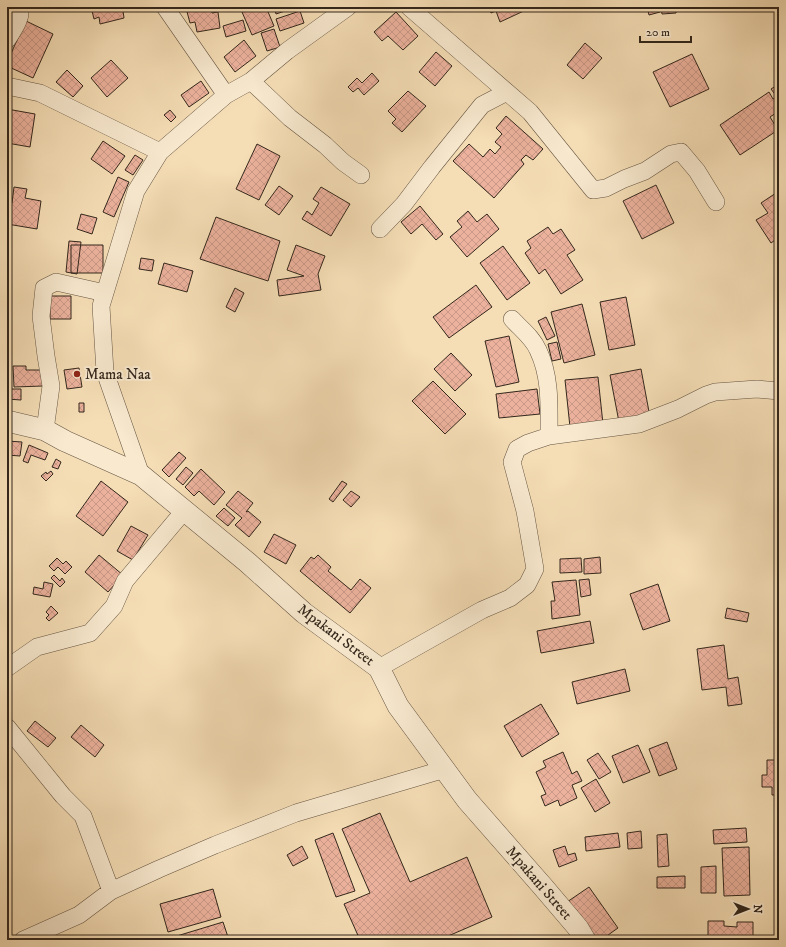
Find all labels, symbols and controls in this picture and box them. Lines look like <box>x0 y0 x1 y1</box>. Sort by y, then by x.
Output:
scale bar <box>640 18 691 44</box>
text: 20 m <box>646 25 670 40</box>
place label: Mama Naa <box>85 365 151 384</box>
marker: Mama Naa <box>72 369 82 379</box>
street label: Mpakani Street <box>294 600 378 670</box>
street label: Mpakani Street <box>502 842 576 924</box>
north arrow <box>728 889 768 929</box>
text: N <box>750 904 764 914</box>

